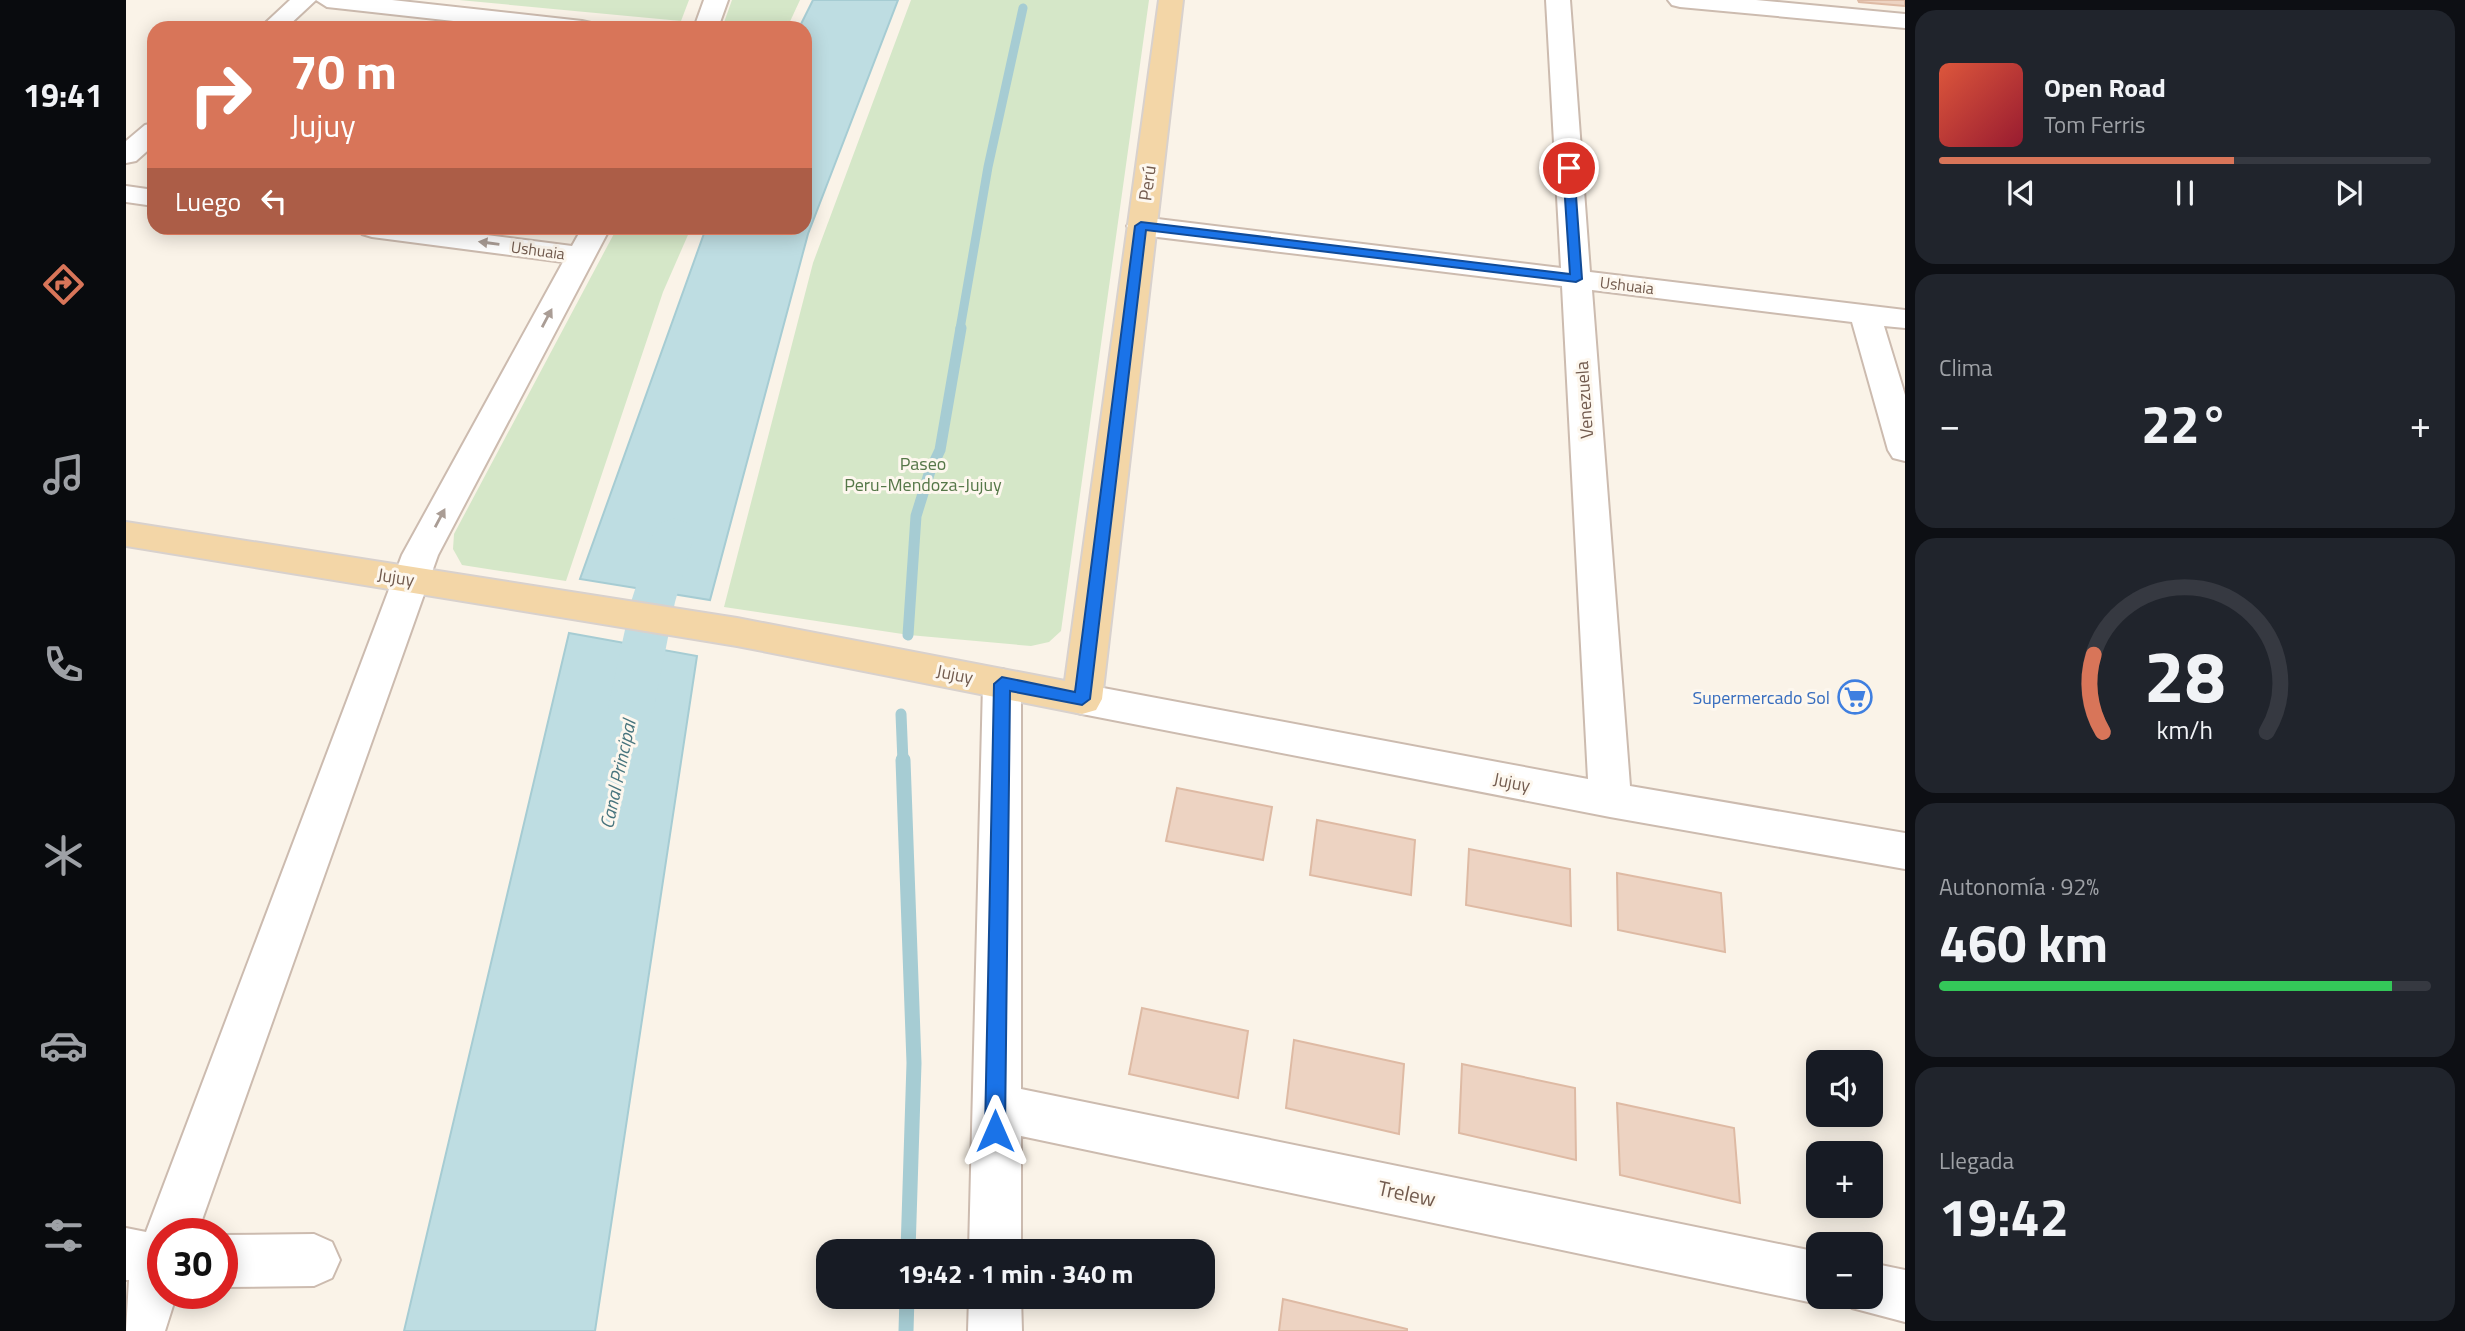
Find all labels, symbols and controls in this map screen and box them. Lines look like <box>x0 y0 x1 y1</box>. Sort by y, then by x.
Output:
text: 70 m <box>290 33 397 108</box>
icon: right <box>175 49 266 140</box>
text: Open Road <box>2044 68 2166 107</box>
text: 19:41 <box>23 71 103 119</box>
text: Jujuy <box>290 101 356 149</box>
text: Tom Ferris <box>2044 107 2145 142</box>
pin <box>1539 138 1599 198</box>
icon: arrive <box>1550 149 1588 187</box>
street label: Perú <box>1131 164 1163 202</box>
icon: previous <box>2002 174 2040 212</box>
icon: pause <box>2166 174 2204 212</box>
icon: next <box>2330 174 2368 212</box>
text: Luego <box>175 182 241 221</box>
icon: left <box>255 182 293 220</box>
street label: Ushuaia <box>509 234 567 266</box>
one-way arrow <box>477 238 499 249</box>
icon: directions <box>39 260 88 309</box>
street label: Ushuaia <box>1599 270 1655 300</box>
one-way arrow <box>541 307 553 327</box>
text: Clima <box>1939 350 1993 385</box>
street label: Venezuela <box>1568 360 1600 440</box>
text: 22° <box>2141 384 2229 463</box>
text: − <box>1939 395 1960 453</box>
text: + <box>2410 395 2431 453</box>
icon: music <box>39 450 88 499</box>
park label: Paseo Peru-Mendoza-Jujuy <box>844 450 1002 498</box>
one-way arrow <box>434 508 446 528</box>
street label: Jujuy <box>376 561 417 593</box>
text: 28 <box>2144 620 2226 730</box>
icon: phone <box>39 640 88 689</box>
street label: Jujuy <box>934 657 976 691</box>
supermarket icon: Supermercado Sol <box>1836 678 1874 716</box>
place label: Supermercado Sol <box>1692 684 1830 711</box>
text: km/h <box>2157 710 2213 748</box>
water label: Canal Principal <box>591 715 643 831</box>
street label: Jujuy <box>1491 765 1533 799</box>
icon: climate <box>39 831 88 880</box>
text: Autonomía · 92% <box>1939 869 2099 904</box>
text: 460 km <box>1939 903 2108 982</box>
icon: car <box>39 1021 88 1070</box>
map controls <box>1806 1050 1883 1309</box>
button: sound <box>1806 1050 1883 1127</box>
position arrow <box>958 1094 1032 1168</box>
button: + <box>1806 1141 1883 1218</box>
text: Llegada <box>1939 1143 2014 1178</box>
street label: Trelew <box>1375 1171 1439 1215</box>
text: 19:42 <box>1939 1177 2069 1256</box>
icon: filters <box>39 1211 88 1260</box>
speed limit sign: 30 <box>147 1218 238 1309</box>
button: − <box>1806 1232 1883 1309</box>
text: 19:42 · 1 min · 340 m <box>898 1254 1133 1293</box>

